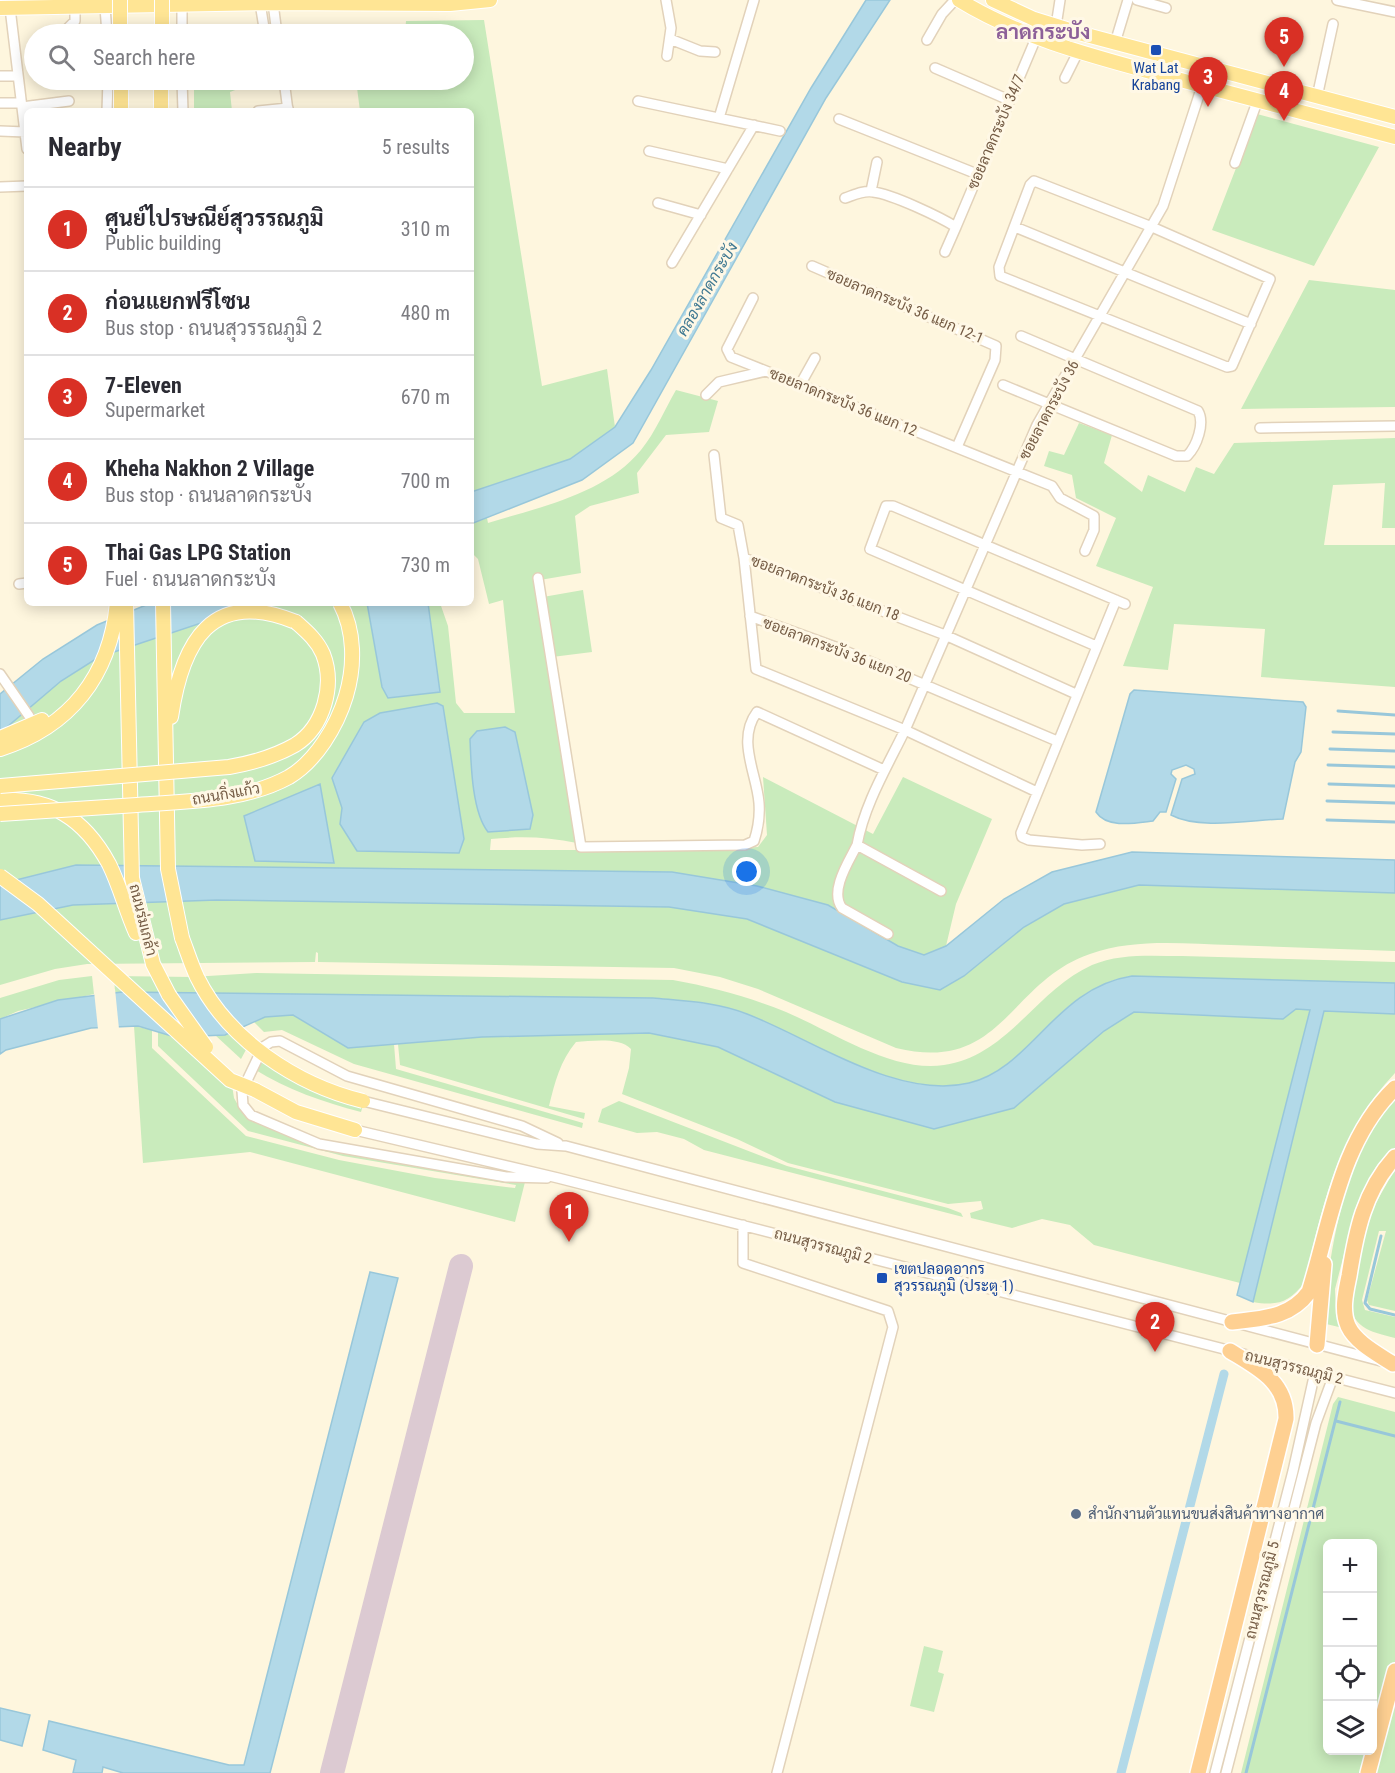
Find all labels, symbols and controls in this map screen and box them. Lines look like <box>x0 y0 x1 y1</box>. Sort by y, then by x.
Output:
pin: 5 <box>1264 17 1304 67</box>
district label: ลาดกระบัง <box>996 20 1090 44</box>
search box <box>24 24 474 90</box>
icon: search <box>45 41 78 74</box>
marker: Wat Lat Krabang <box>1149 43 1163 57</box>
text: Search here <box>93 45 195 70</box>
pin: 3 <box>1188 57 1228 107</box>
place label: Wat Lat Krabang <box>1132 59 1180 94</box>
street label: ซอยลาดกระบัง 34/7 <box>964 72 1028 192</box>
pin: 4 <box>1264 72 1304 121</box>
text: Nearby <box>48 132 122 162</box>
text: 5 results <box>382 135 450 159</box>
text: ศูนย์ไปรษณีย์สุวรรณภูมิ <box>105 206 324 231</box>
text: 1 <box>62 217 73 241</box>
text: 310 m <box>401 217 450 241</box>
text: Public building <box>105 231 221 255</box>
water label: คลองลาดกระบัง <box>672 238 742 339</box>
street label: ซอยลาดกระบัง 36 แยก 12-1 <box>824 265 986 347</box>
text: ก่อนแยกฟรีโซน <box>105 289 250 314</box>
text: 2 <box>62 301 73 325</box>
text: 480 m <box>401 301 450 325</box>
text: Bus stop · ถนนสุวรรณภูมิ 2 <box>105 316 322 340</box>
street label: ซอยลาดกระบัง 36 <box>1015 357 1083 463</box>
street label: ซอยลาดกระบัง 36 แยก 12 <box>767 364 919 440</box>
text: 7-Eleven <box>105 373 182 398</box>
text: 3 <box>62 385 73 409</box>
text: 670 m <box>401 385 450 409</box>
text: Supermarket <box>105 398 205 422</box>
text: Kheha Nakhon 2 Village <box>105 456 314 481</box>
text: 4 <box>62 469 73 493</box>
text: 700 m <box>401 469 450 493</box>
text: Bus stop · ถนนลาดกระบัง <box>105 483 312 507</box>
text: Thai Gas LPG Station <box>105 540 291 565</box>
street label: ซอยลาดกระบัง 36 แยก 18 <box>748 551 902 625</box>
text: 5 <box>62 553 73 577</box>
text: 730 m <box>401 553 450 577</box>
text: Fuel · ถนนลาดกระบัง <box>105 567 276 591</box>
street label: ซอยลาดกระบัง 36 แยก 20 <box>760 613 914 687</box>
street label: ถนนกิ่งแก้ว <box>190 774 261 809</box>
your location <box>732 857 761 886</box>
street label: ถนนร่มเกล้า <box>125 882 162 958</box>
pin: 1 <box>550 1192 588 1242</box>
street label: ถนนสุวรรณภูมิ 2 <box>772 1224 874 1270</box>
place label: เขตปลอดอากร สุวรรณภูมิ (ประตู 1) <box>894 1260 1014 1297</box>
marker: เขตปลอดอากร สุวรรณภูมิ (ประตู 1) <box>875 1271 889 1285</box>
pin: 2 <box>1136 1302 1174 1352</box>
street label: ถนนสุวรรณภูมิ 2 <box>1243 1346 1345 1390</box>
place label: สำนักงานตัวแทนขนส่งสินค้าทางอากาศ <box>1088 1504 1324 1523</box>
marker: สำนักงานตัวแทนขนส่งสินค้าทางอากาศ <box>1069 1507 1083 1521</box>
street label: ถนนสุวรรณภูมิ 5 <box>1241 1539 1285 1641</box>
map controls <box>1323 1539 1377 1755</box>
button: + <box>1323 1539 1377 1593</box>
button: − <box>1323 1593 1377 1647</box>
button: locate <box>1323 1647 1377 1701</box>
button: layers <box>1323 1701 1377 1755</box>

